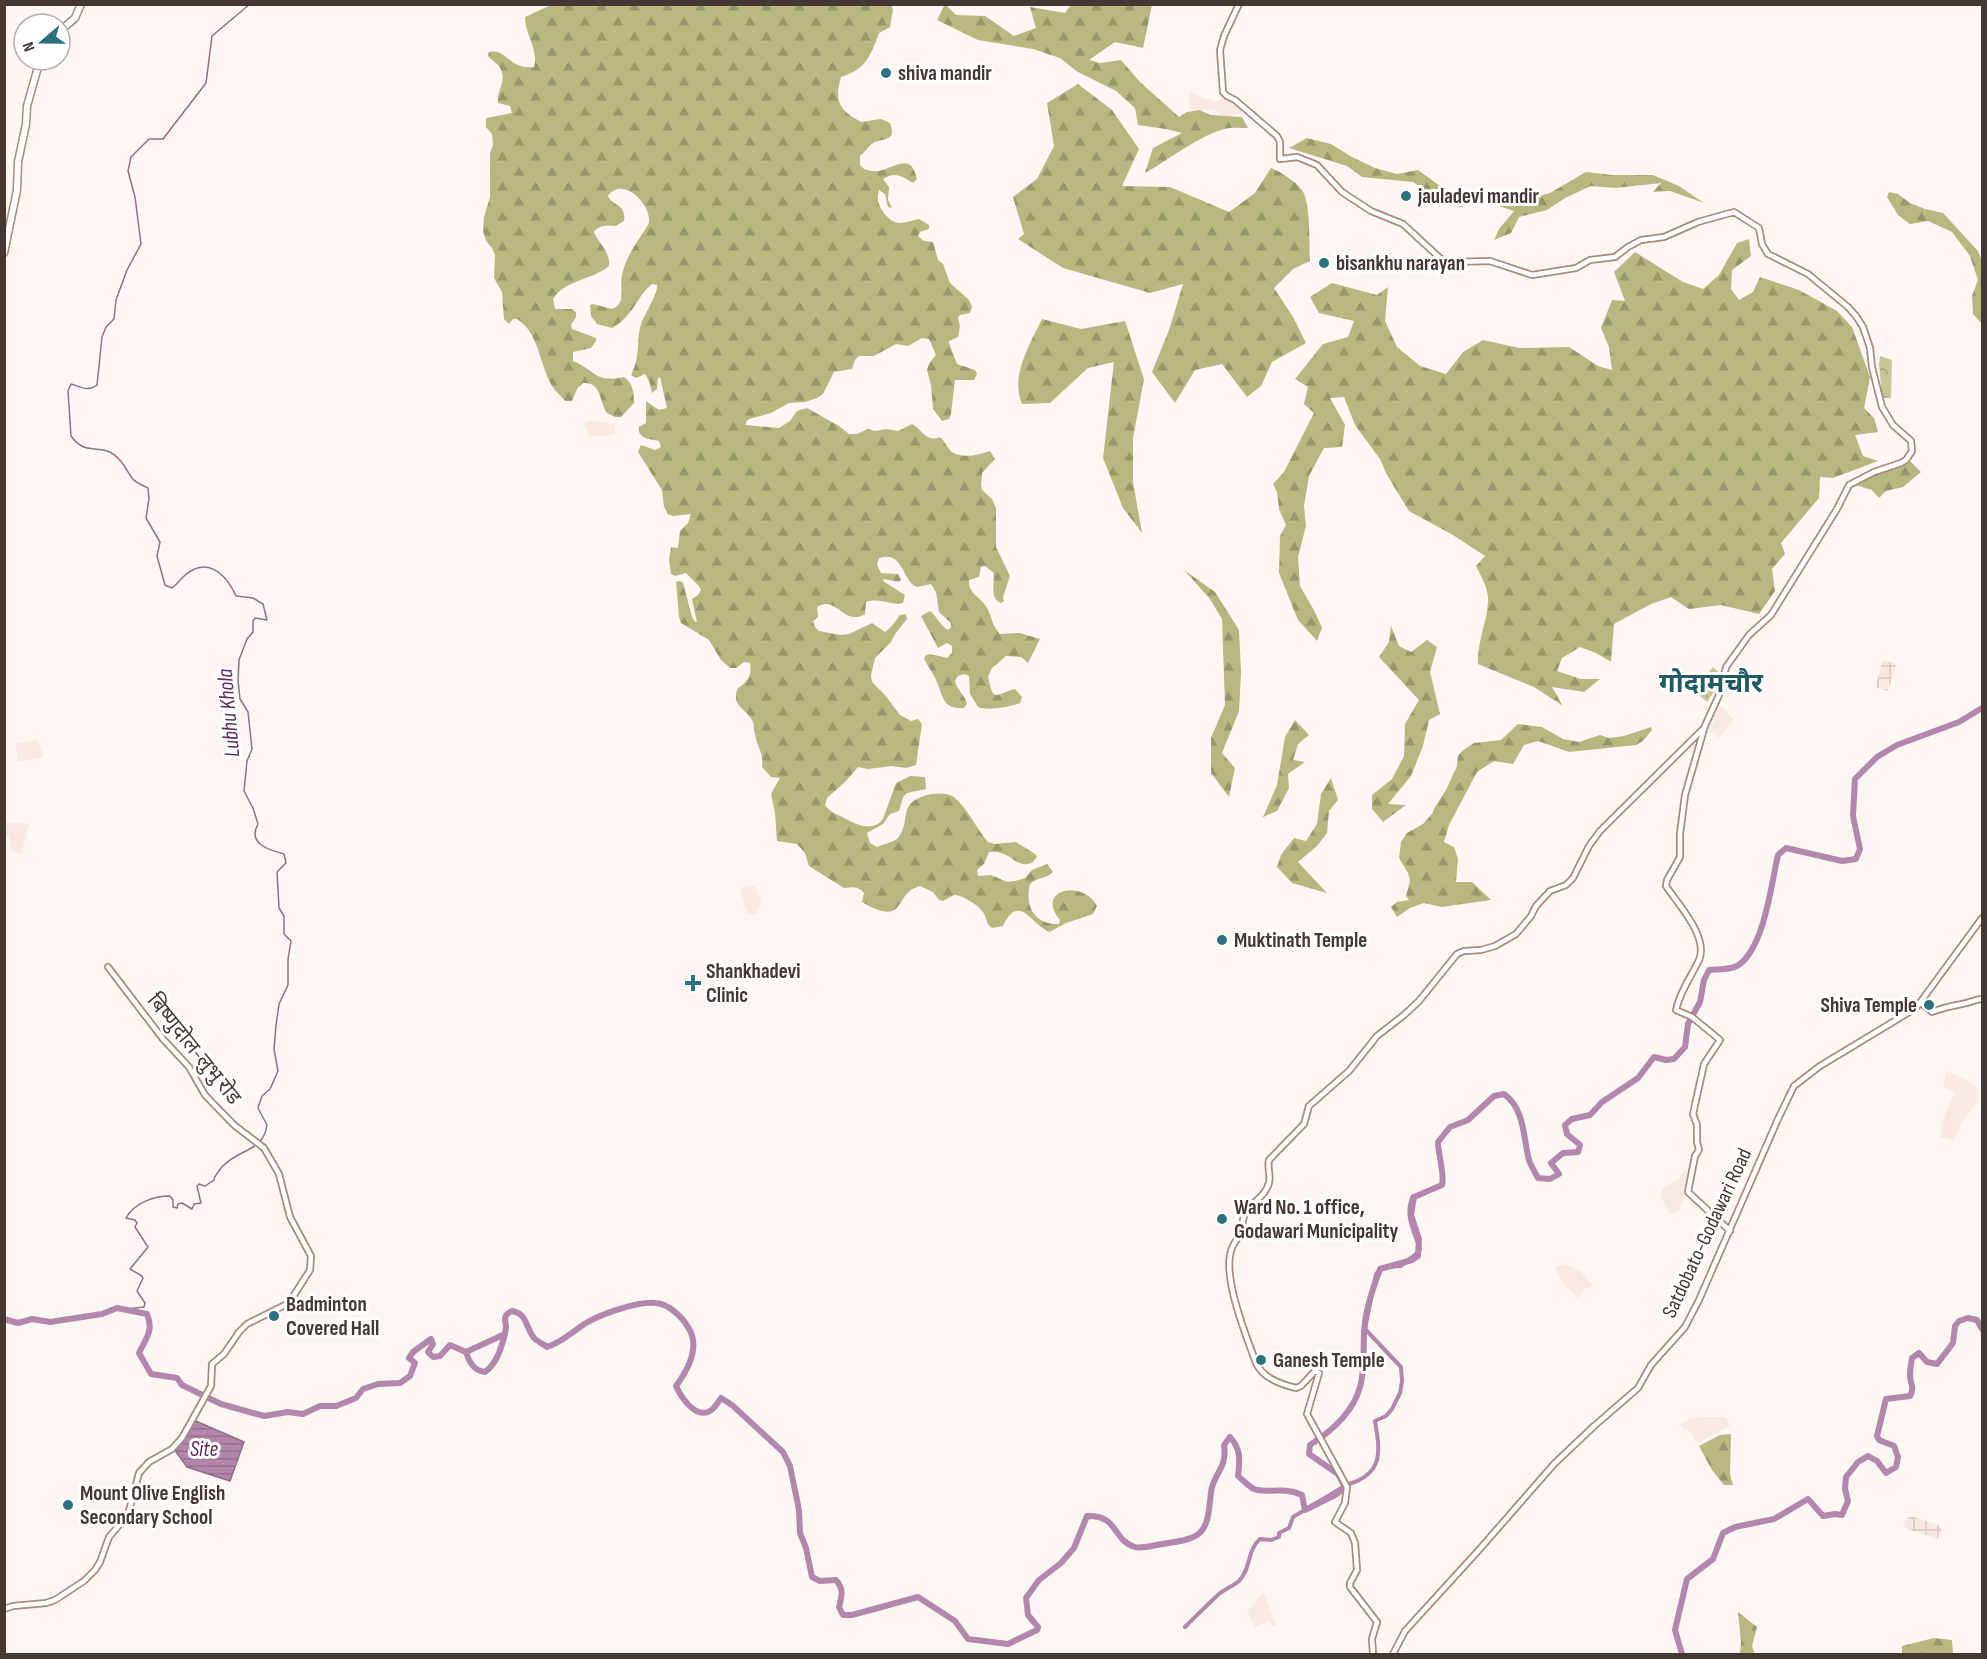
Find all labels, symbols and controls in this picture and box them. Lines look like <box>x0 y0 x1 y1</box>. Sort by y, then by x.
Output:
north arrow <box>12 12 72 72</box>
text: N <box>19 39 40 54</box>
place label: shiva mandir <box>898 61 992 86</box>
marker: shiva mandir <box>879 66 893 80</box>
place label: jauladevi mandir <box>1417 184 1539 209</box>
marker: jauladevi mandir <box>1399 189 1413 203</box>
place label: bisankhu narayan <box>1336 251 1465 276</box>
marker: bisankhu narayan <box>1317 256 1331 270</box>
water label: Lubhu Khola <box>212 668 246 758</box>
district label: गोदामचौर <box>1659 668 1764 700</box>
place label: Muktinath Temple <box>1234 928 1367 953</box>
marker: Muktinath Temple <box>1215 933 1229 947</box>
place label: Shankhadevi Clinic <box>706 959 801 1008</box>
marker: Shankhadevi Clinic <box>684 974 702 992</box>
street label: बिष्णुदोल-लुभु रोड <box>142 988 247 1110</box>
place label: Shiva Temple <box>1820 993 1917 1018</box>
marker: Shiva Temple <box>1922 998 1936 1012</box>
street label: Satdobato-Godawari Road <box>1657 1144 1757 1322</box>
place label: Ward No. 1 office, Godawari Municipality <box>1234 1195 1399 1244</box>
marker: Ward No. 1 office, Godawari Municipality <box>1215 1212 1229 1226</box>
place label: Badminton Covered Hall <box>286 1292 379 1341</box>
marker: Badminton Covered Hall <box>267 1309 281 1323</box>
place label: Ganesh Temple <box>1273 1348 1385 1373</box>
marker: Ganesh Temple <box>1254 1353 1268 1367</box>
water label: Site <box>190 1436 219 1463</box>
place label: Mount Olive English Secondary School <box>80 1481 225 1530</box>
marker: Mount Olive English Secondary School <box>61 1498 75 1512</box>

